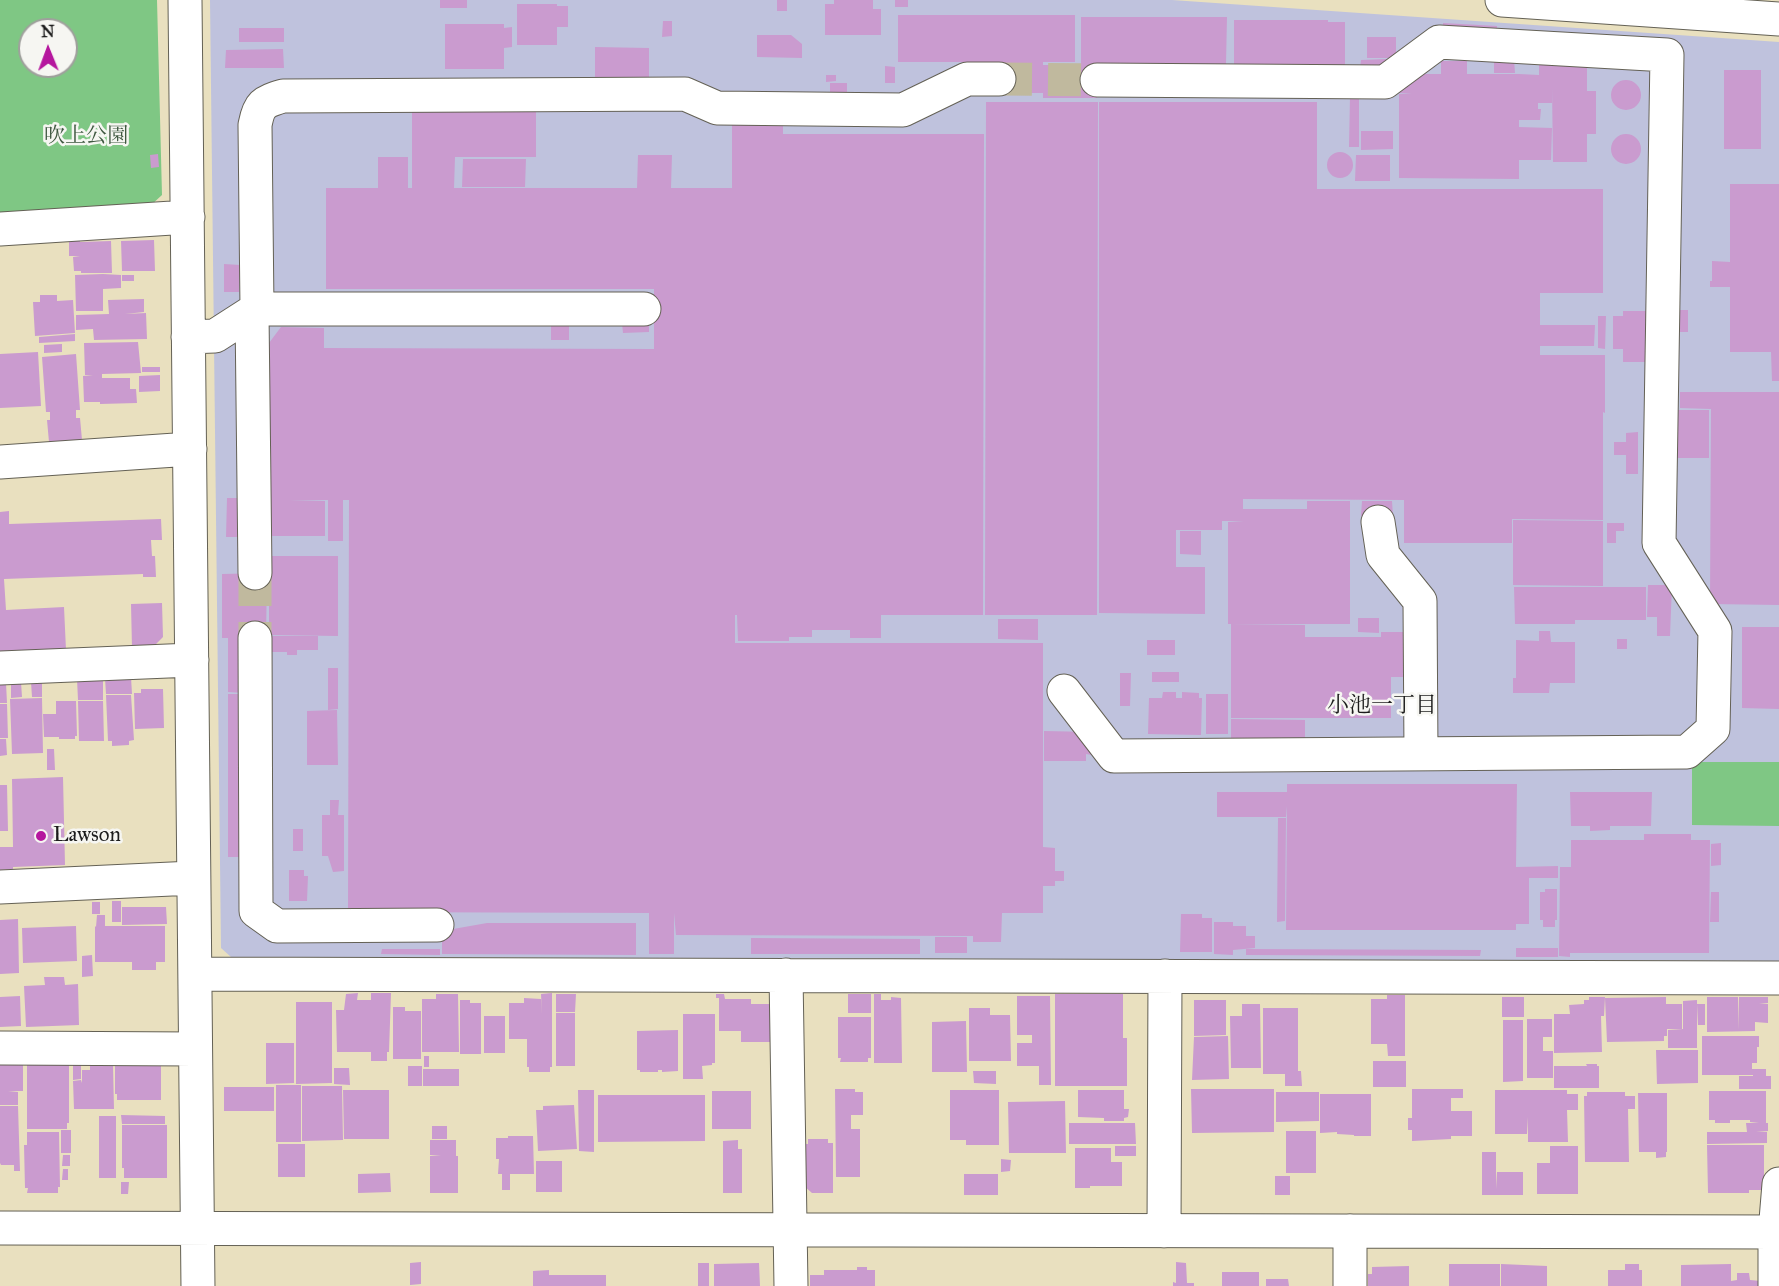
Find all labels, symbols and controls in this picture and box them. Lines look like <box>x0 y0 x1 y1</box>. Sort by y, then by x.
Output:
north arrow <box>18 18 78 78</box>
text: N <box>41 22 55 41</box>
park label: 吹上公園 <box>44 124 128 150</box>
district label: 小池一丁目 <box>1327 694 1437 720</box>
place label: Lawson <box>53 823 121 849</box>
marker: Lawson <box>34 829 48 843</box>

